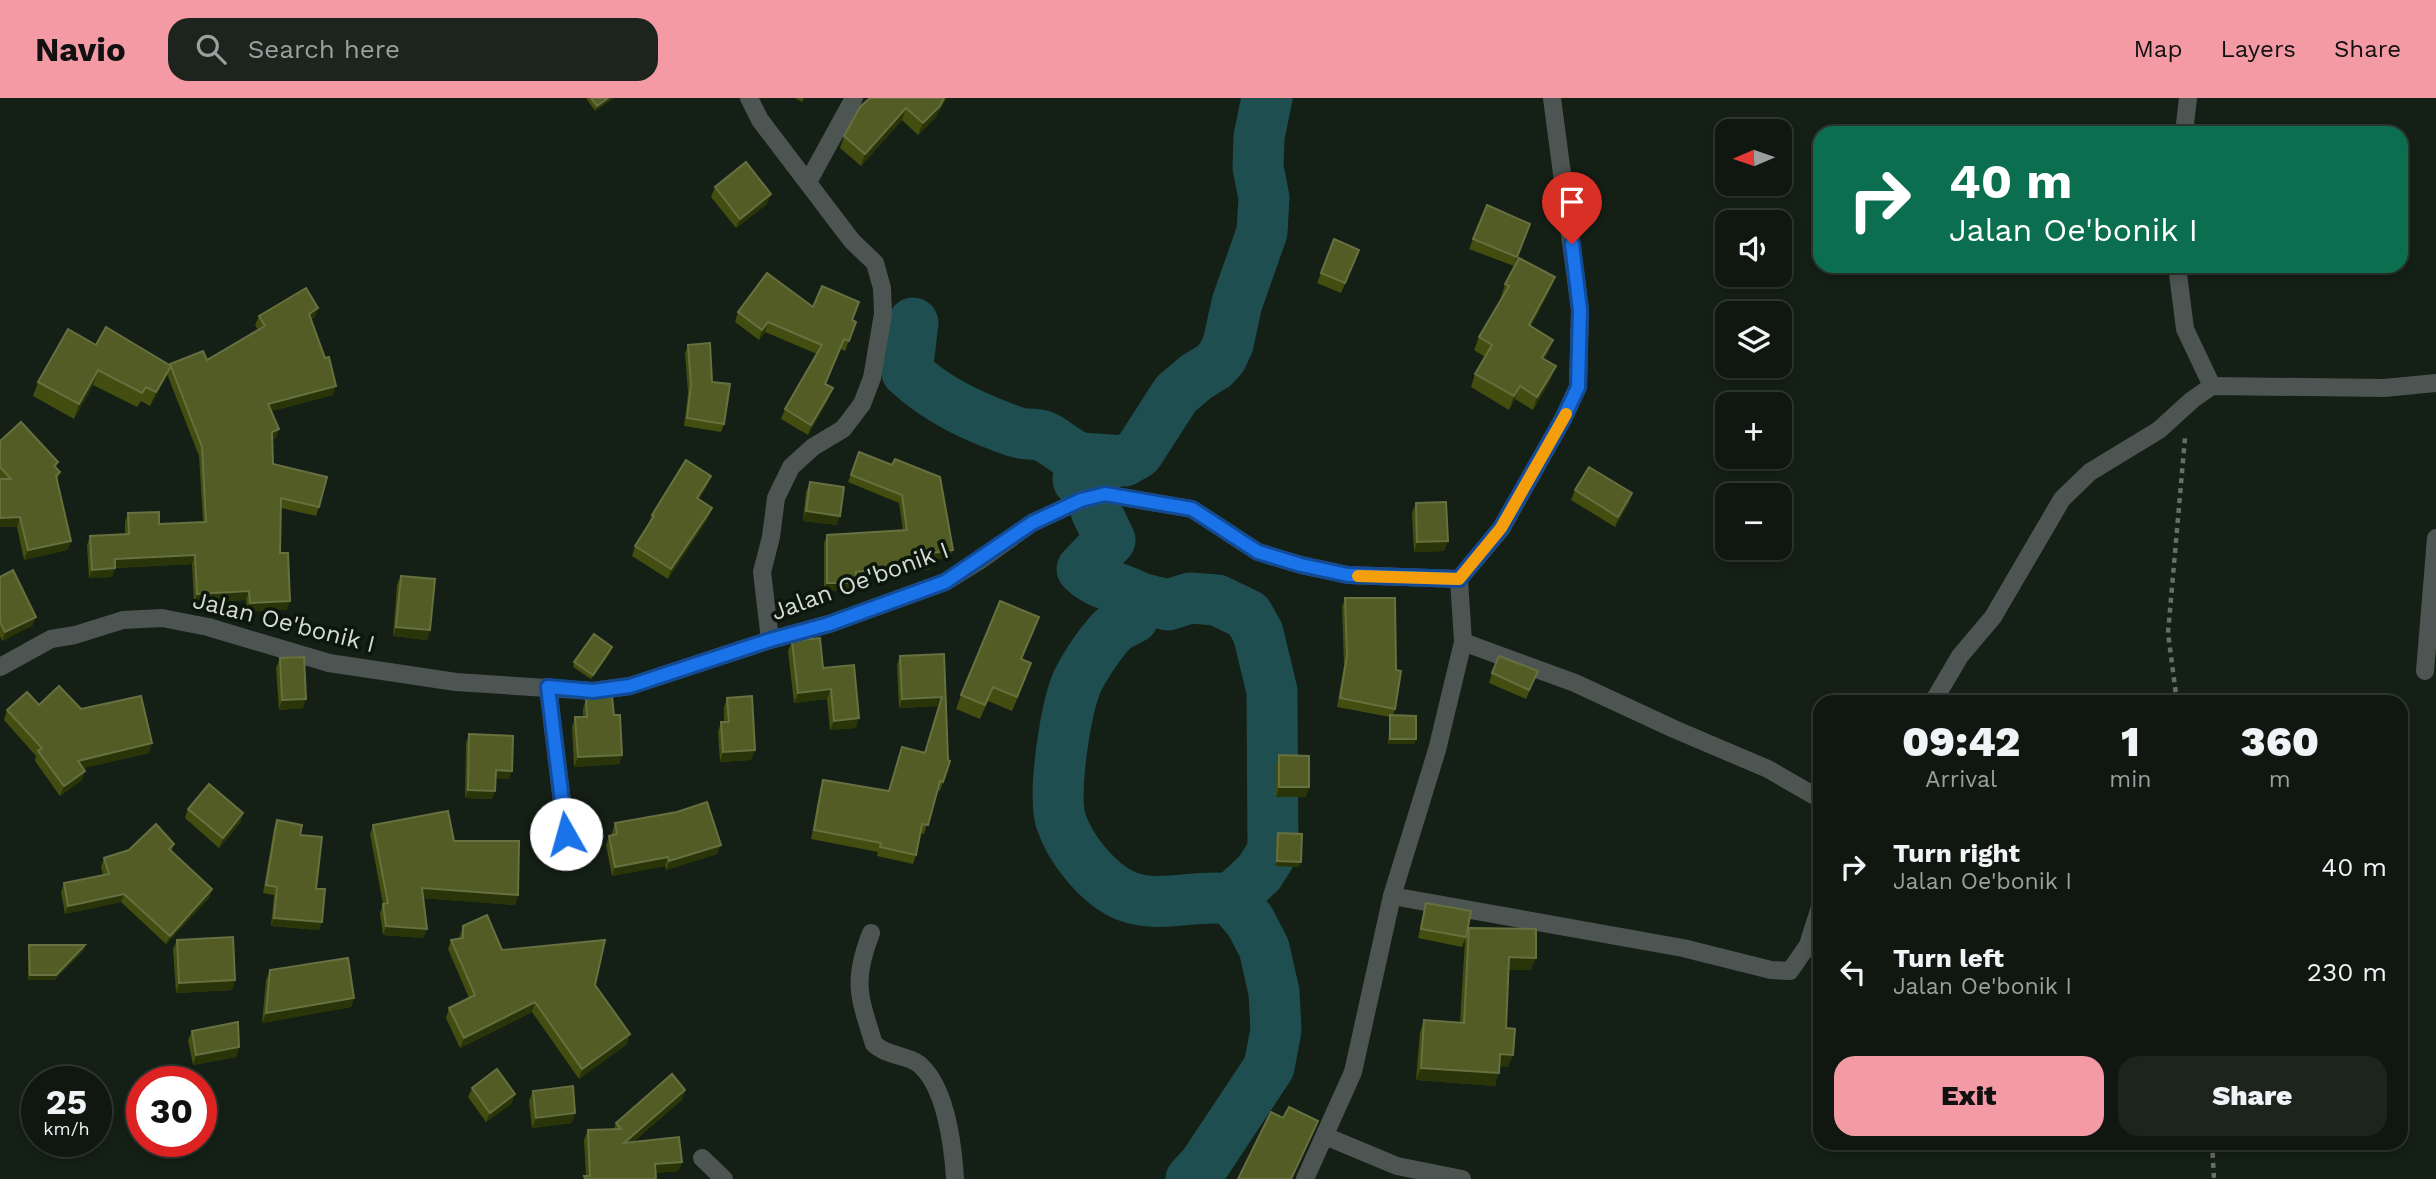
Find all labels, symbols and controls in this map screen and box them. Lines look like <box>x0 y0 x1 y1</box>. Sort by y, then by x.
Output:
search box <box>168 18 658 81</box>
text: Navio <box>35 30 126 69</box>
icon: search <box>192 30 230 68</box>
text: Search here <box>248 34 400 64</box>
text: Map <box>2134 35 2182 63</box>
text: Layers <box>2220 35 2296 63</box>
text: Share <box>2334 35 2401 63</box>
north arrow <box>1715 119 1792 196</box>
map controls <box>1715 119 1792 560</box>
text: 40 m <box>1949 152 2072 210</box>
icon: right <box>1834 154 1925 245</box>
pin <box>1542 172 1602 244</box>
icon: arrive <box>1553 183 1591 221</box>
button: sound <box>1715 210 1792 287</box>
text: Jalan Oe'bonik I <box>1949 211 2198 249</box>
button: layers <box>1715 301 1792 378</box>
button: + <box>1715 392 1792 469</box>
button: − <box>1715 483 1792 560</box>
street label: Jalan Oe'bonik I <box>767 536 953 626</box>
street label: Jalan Oe'bonik I <box>190 586 378 658</box>
text: 09:42 <box>1902 717 2020 766</box>
text: 1 <box>2121 717 2140 766</box>
text: 360 <box>2241 717 2319 766</box>
text: Arrival <box>1925 766 1997 793</box>
text: min <box>2109 766 2152 793</box>
text: m <box>2269 766 2291 793</box>
position arrow <box>529 797 603 871</box>
text: Turn right <box>1893 838 2020 868</box>
icon: right <box>1834 848 1872 886</box>
text: 40 m <box>2321 852 2387 882</box>
text: Jalan Oe'bonik I <box>1893 868 2072 895</box>
text: Turn left <box>1893 943 2004 973</box>
icon: left <box>1834 953 1872 991</box>
text: 230 m <box>2307 957 2387 987</box>
text: Jalan Oe'bonik I <box>1893 973 2072 1000</box>
button: Exit <box>1834 1056 2104 1136</box>
button: Share <box>2118 1056 2387 1136</box>
speed limit sign: 30 <box>126 1066 217 1157</box>
text: 25 <box>46 1081 87 1123</box>
text: km/h <box>43 1118 90 1139</box>

